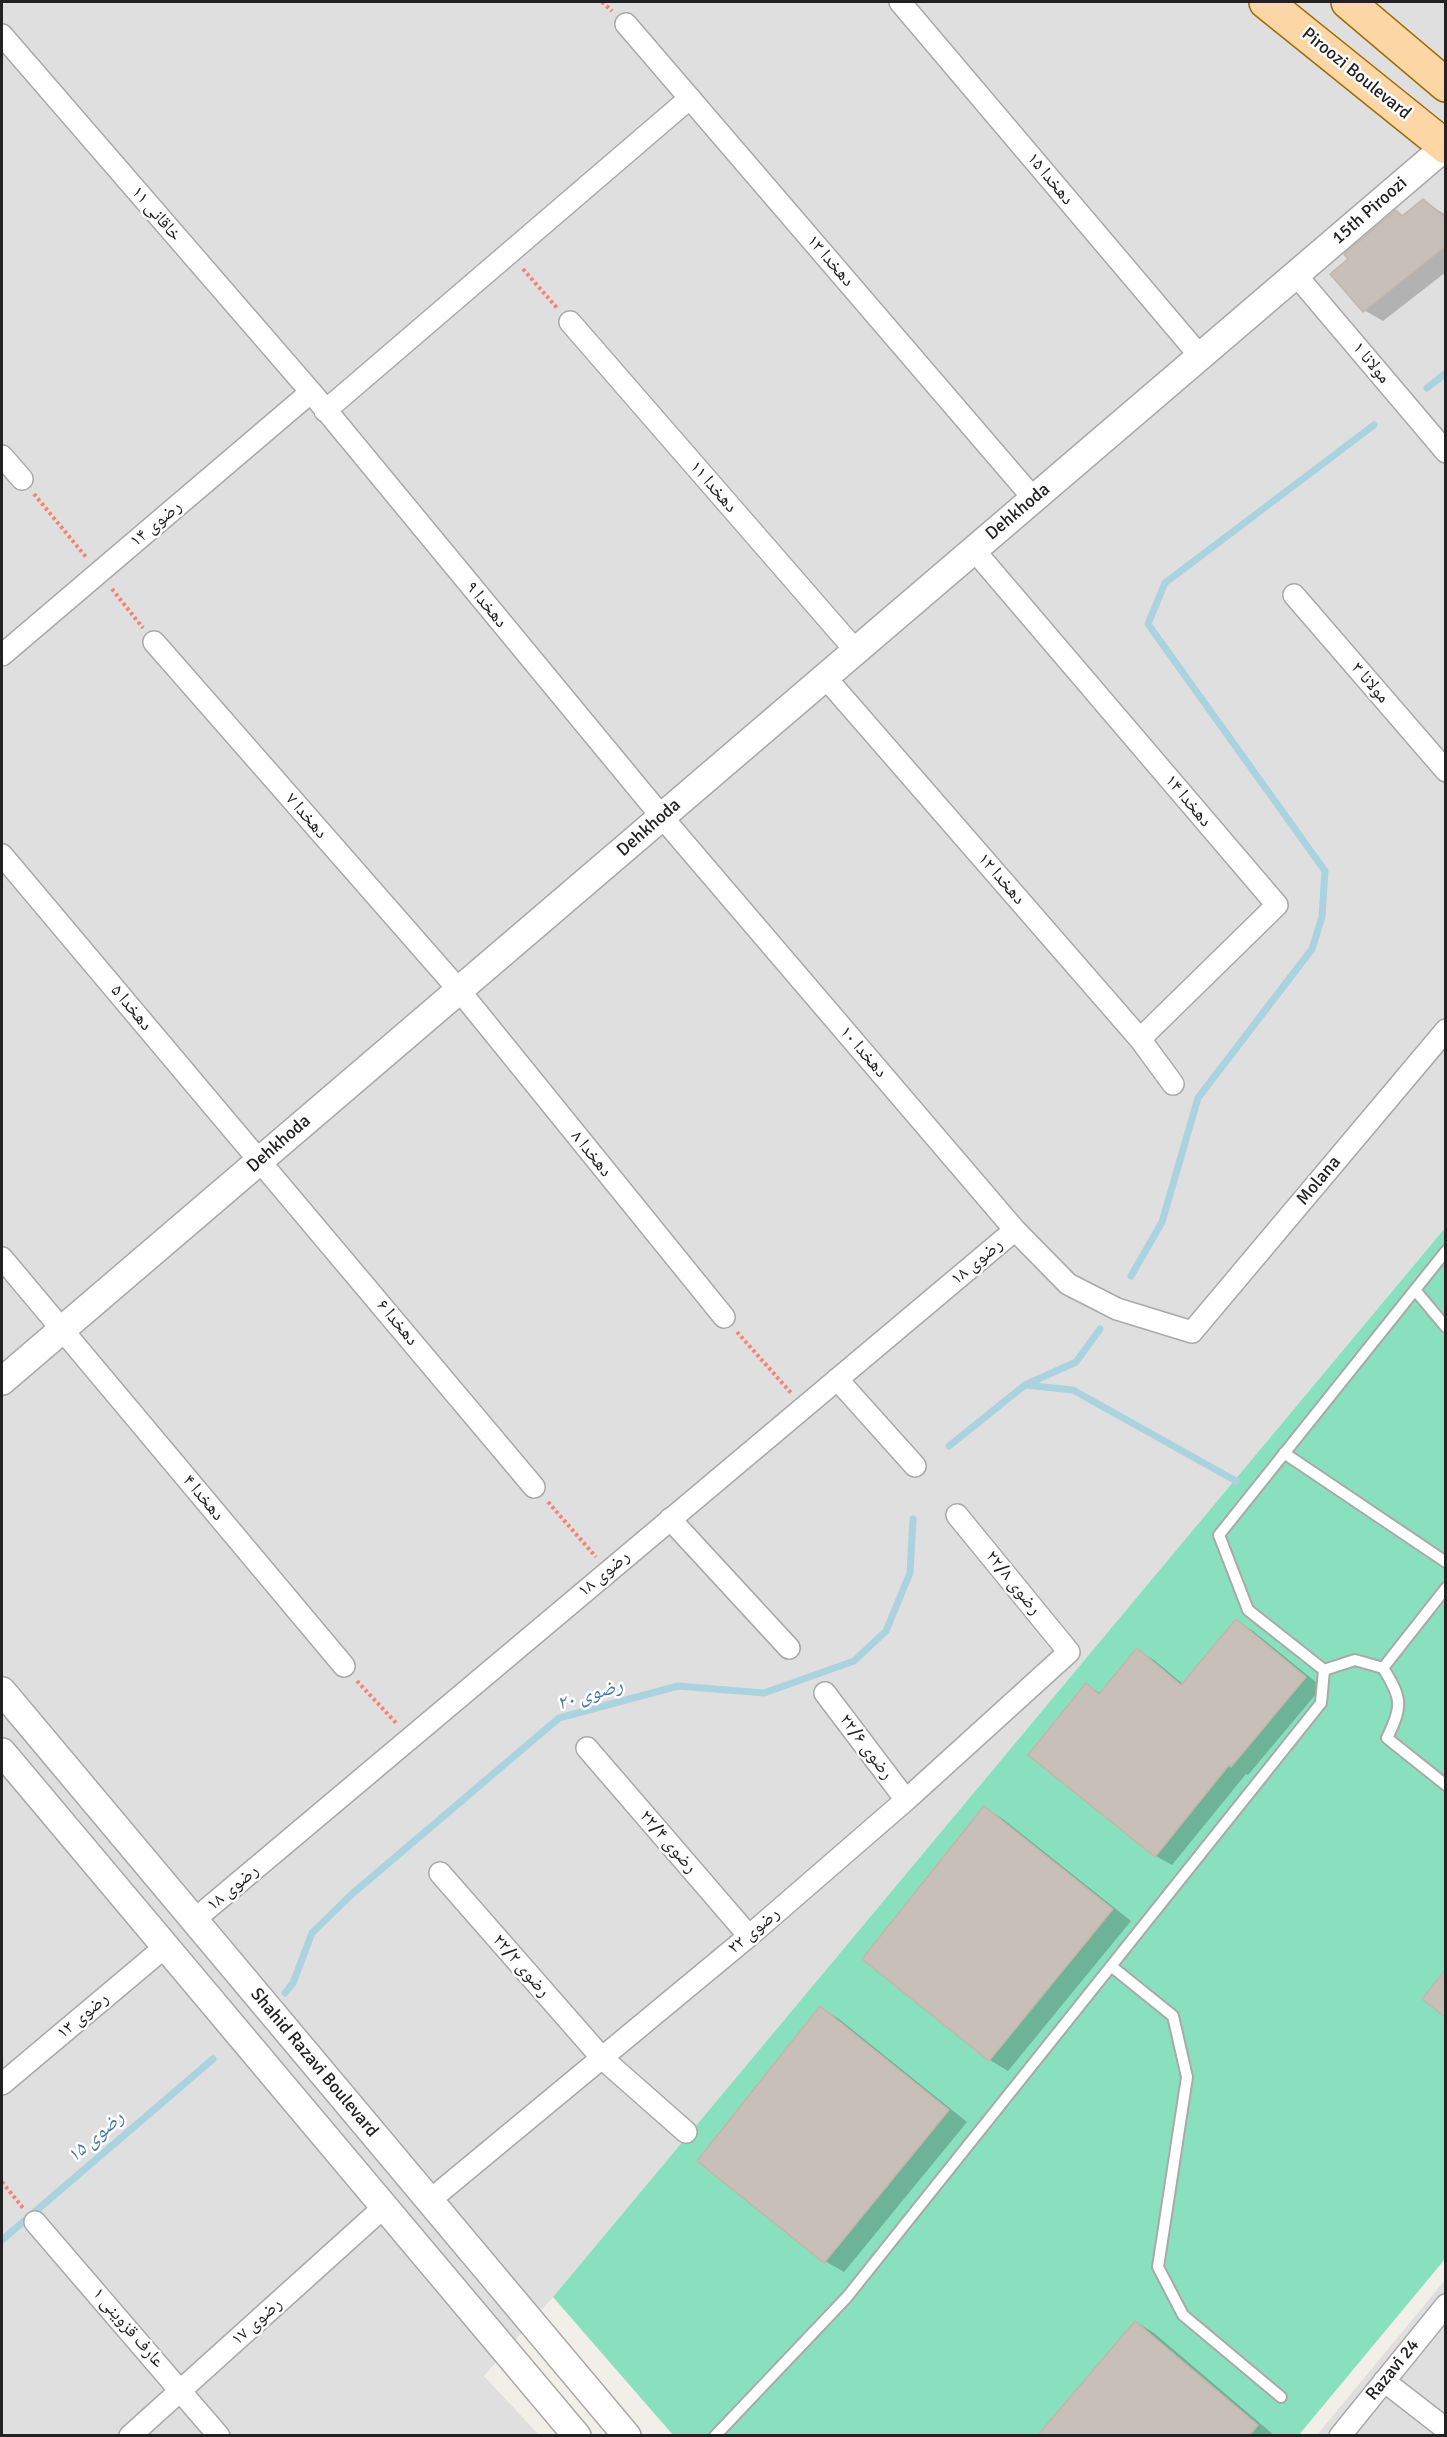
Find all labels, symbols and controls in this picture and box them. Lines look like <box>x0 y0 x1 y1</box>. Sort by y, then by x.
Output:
street label: Piroozi Boulevard <box>1297 23 1415 125</box>
street label: دهخدا ۱۵ <box>1022 148 1078 210</box>
street label: 15th Piroozi <box>1328 173 1412 249</box>
street label: خاقانی ۱۱ <box>126 182 186 246</box>
street label: دهخدا ۱۳ <box>802 231 858 291</box>
street label: مولانا ۱ <box>1347 338 1395 388</box>
street label: دهخدا ۱۱ <box>685 457 741 517</box>
street label: Dehkhoda <box>981 479 1055 545</box>
street label: رضوی ۱۴ <box>126 496 186 552</box>
street label: دهخدا ۹ <box>461 578 511 632</box>
street label: مولانا ۳ <box>1346 658 1394 708</box>
street label: دهخدا ۱۴ <box>1160 770 1216 832</box>
street label: دهخدا ۷ <box>280 789 332 843</box>
street label: Dehkhoda <box>613 794 685 862</box>
street label: دهخدا ۱۲ <box>973 849 1029 909</box>
street label: دهخدا ۵ <box>106 981 156 1035</box>
street label: دهخدا ۱۰ <box>835 1022 891 1082</box>
street label: Dehkhoda <box>243 1110 315 1178</box>
street label: دهخدا ۸ <box>566 1126 616 1182</box>
street label: Molana <box>1292 1152 1346 1210</box>
street label: رضوی ۱۸ <box>947 1234 1007 1290</box>
street label: دهخدا ۶ <box>372 1296 422 1350</box>
street label: دهخدا ۴ <box>178 1471 228 1525</box>
street label: رضوی ۱۸ <box>574 1546 634 1602</box>
street label: رضوی ۲۲/۸ <box>981 1546 1045 1620</box>
water label: رضوی ۲۰ <box>554 1674 626 1716</box>
street label: رضوی ۲۲/۶ <box>834 1710 898 1784</box>
street label: رضوی ۲۲/۴ <box>635 1806 701 1878</box>
street label: رضوی ۱۸ <box>203 1860 263 1916</box>
street label: رضوی ۲۲ <box>724 1903 784 1959</box>
street label: رضوی ۲۲/۲ <box>488 1930 554 2002</box>
street label: Shahid Razavi Boulevard <box>245 1984 383 2142</box>
street label: رضوی ۱۳ <box>53 1988 113 2044</box>
water label: رضوی ۱۵ <box>63 2106 129 2168</box>
street label: عارف قزوینی ۱ <box>87 2284 169 2372</box>
street label: رضوی ۱۷ <box>227 2294 287 2350</box>
street label: Razavi 24 <box>1362 2335 1424 2405</box>

